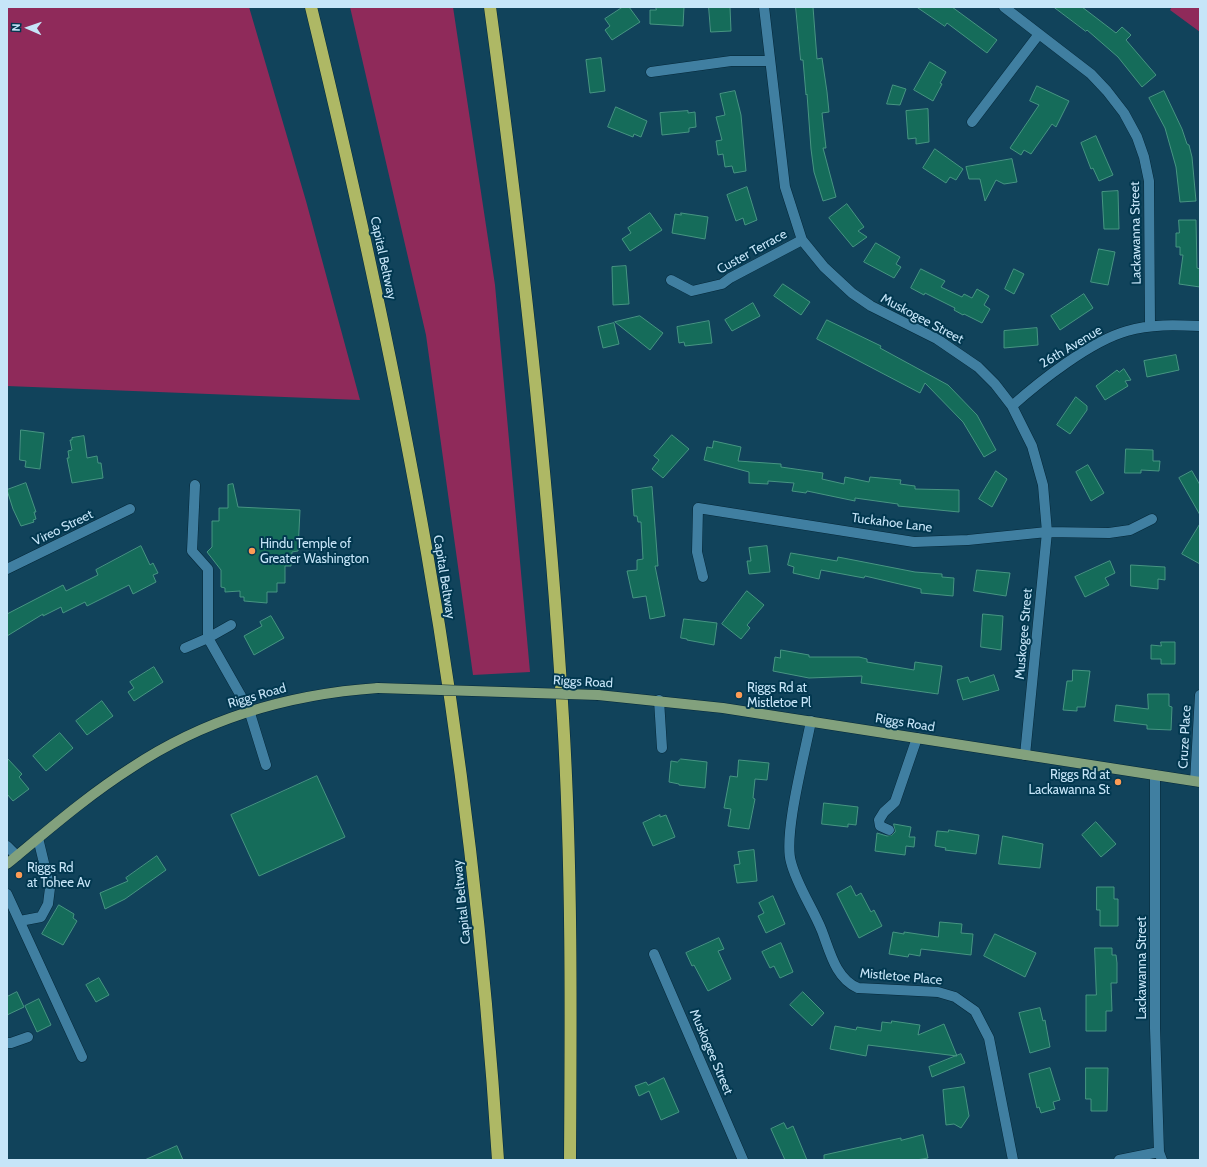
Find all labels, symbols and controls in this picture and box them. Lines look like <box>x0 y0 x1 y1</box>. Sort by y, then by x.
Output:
north arrow <box>8 8 48 48</box>
text: N <box>9 23 23 32</box>
street label: Lackawanna Street <box>1127 181 1145 285</box>
street label: Capital Beltway <box>367 215 399 301</box>
street label: Custer Terrace <box>714 226 790 278</box>
street label: Muskogee Street <box>878 291 966 347</box>
street label: 26th Avenue <box>1037 322 1105 372</box>
street label: Vireo Street <box>30 507 96 549</box>
street label: Tuckahoe Lane <box>851 510 933 536</box>
street label: Capital Beltway <box>430 534 458 620</box>
place label: Hindu Temple of Greater Washington <box>260 536 369 567</box>
marker: Hindu Temple of Greater Washington <box>247 546 257 556</box>
street label: Muskogee Street <box>1012 588 1036 680</box>
street label: Riggs Road <box>553 673 613 691</box>
street label: Riggs Road <box>226 680 288 712</box>
place label: Riggs Rd at Mistletoe Pl <box>747 680 811 711</box>
marker: Riggs Rd at Mistletoe Pl <box>734 690 744 700</box>
street label: Cruze Place <box>1176 705 1194 769</box>
street label: Riggs Road <box>874 711 936 735</box>
place label: Riggs Rd at Lackawanna St <box>1028 767 1110 798</box>
marker: Riggs Rd at Lackawanna St <box>1113 777 1123 787</box>
street label: Capital Beltway <box>450 859 474 945</box>
place label: Riggs Rd at Tohee Av <box>27 860 91 891</box>
marker: Riggs Rd at Tohee Av <box>14 870 24 880</box>
street label: Lackawanna Street <box>1134 916 1150 1020</box>
street label: Mistletoe Place <box>859 966 943 988</box>
street label: Muskogee Street <box>686 1007 736 1097</box>

